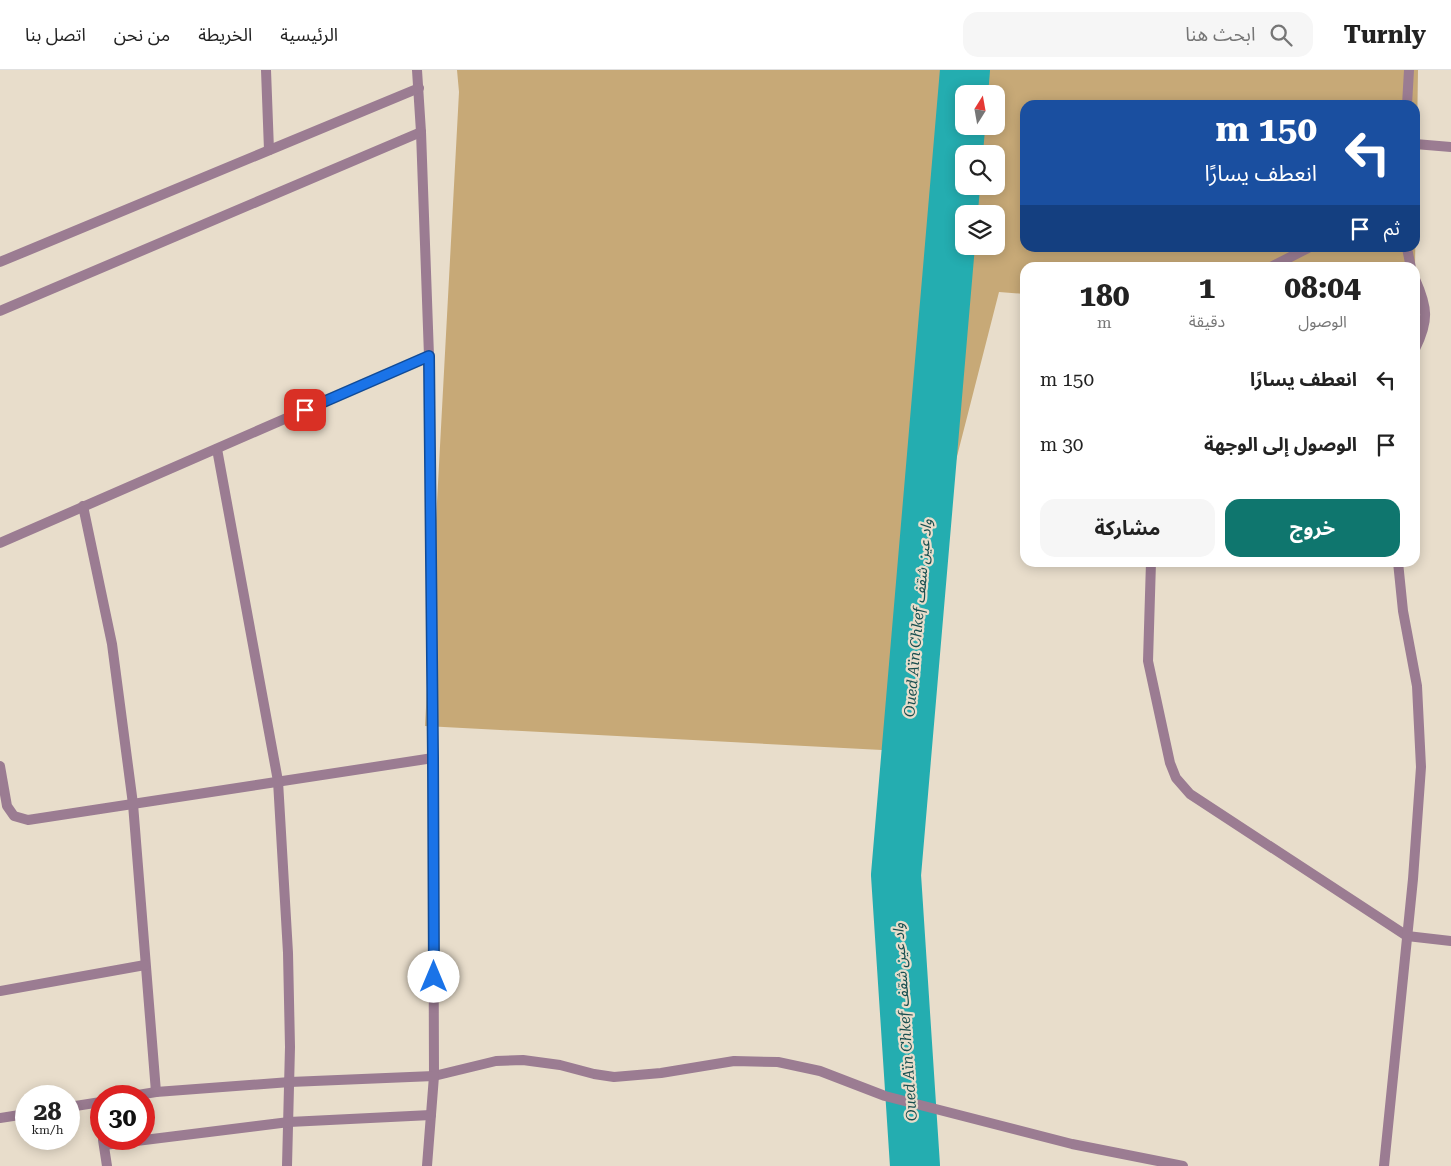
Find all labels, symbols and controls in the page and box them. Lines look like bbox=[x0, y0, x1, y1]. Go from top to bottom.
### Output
search box bbox=[963, 12, 1313, 57]
icon: search bbox=[1267, 21, 1295, 49]
text: Turnly bbox=[1343, 21, 1426, 49]
text: ابحث هنا bbox=[1185, 23, 1255, 46]
text: اتصل بنا bbox=[25, 24, 86, 45]
text: من نحن bbox=[114, 24, 170, 45]
text: الخريطة bbox=[198, 24, 252, 45]
text: الرئيسية bbox=[280, 24, 338, 45]
north arrow bbox=[955, 85, 1005, 135]
map controls bbox=[955, 85, 1005, 255]
text: 150 m bbox=[1216, 109, 1317, 150]
icon: left bbox=[1335, 120, 1400, 185]
button: search bbox=[955, 145, 1005, 195]
text: انعطف يسارًا bbox=[1205, 161, 1317, 186]
button: layers bbox=[955, 205, 1005, 255]
icon: arrive bbox=[1346, 215, 1374, 243]
text: ثم bbox=[1384, 217, 1400, 240]
text: 1 bbox=[1199, 270, 1215, 305]
text: 08:04 bbox=[1284, 270, 1361, 305]
text: 180 bbox=[1079, 278, 1130, 313]
text: دقيقة bbox=[1189, 312, 1225, 331]
text: الوصول bbox=[1298, 312, 1347, 331]
text: m bbox=[1097, 313, 1112, 332]
icon: left bbox=[1372, 366, 1400, 394]
text: 150 m bbox=[1040, 368, 1094, 391]
text: انعطف يسارًا bbox=[1250, 368, 1357, 391]
pin bbox=[284, 389, 326, 431]
icon: arrive bbox=[291, 396, 319, 424]
icon: arrive bbox=[1372, 431, 1400, 459]
text: 30 m bbox=[1040, 433, 1083, 456]
text: الوصول إلى الوجهة bbox=[1204, 433, 1357, 456]
button: مشاركة bbox=[1040, 499, 1215, 557]
button: خروج bbox=[1225, 499, 1400, 557]
water label: Oued Aïn Chkef واد عين شقف bbox=[900, 518, 936, 718]
water label: Oued Aïn Chkef واد عين شقف bbox=[889, 922, 921, 1122]
position arrow bbox=[407, 950, 459, 1002]
speed limit sign: 30 bbox=[90, 1085, 155, 1150]
text: 28 bbox=[33, 1097, 62, 1126]
text: km/h bbox=[31, 1123, 64, 1137]

